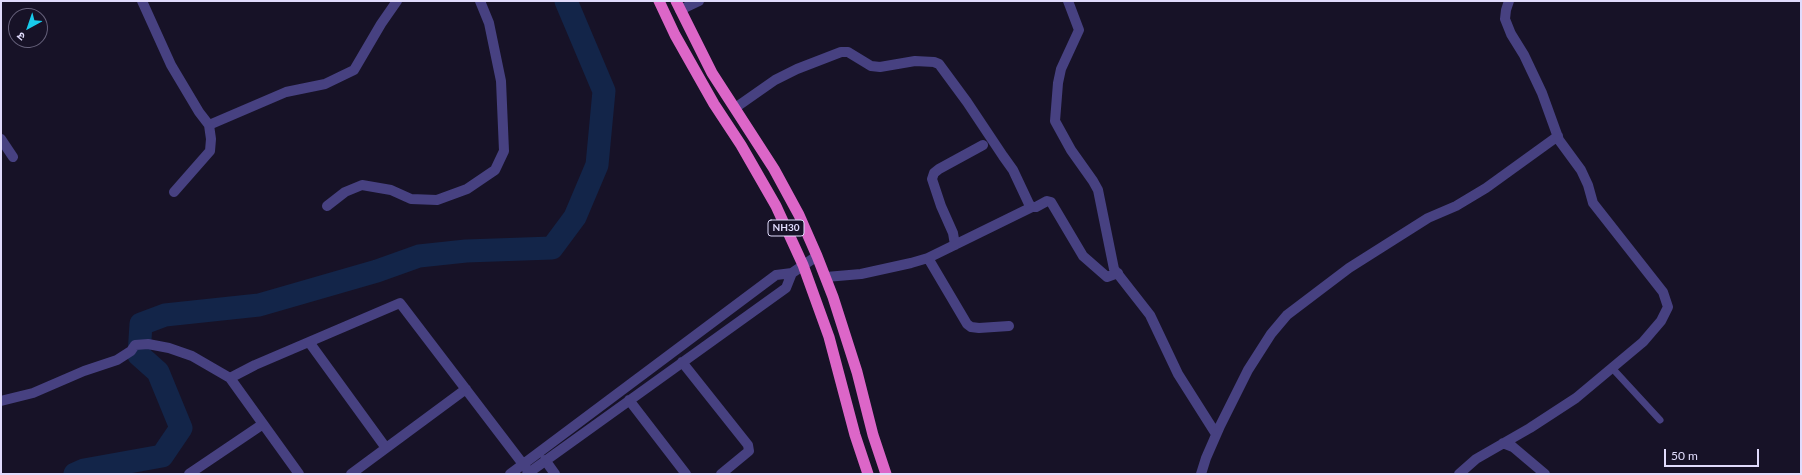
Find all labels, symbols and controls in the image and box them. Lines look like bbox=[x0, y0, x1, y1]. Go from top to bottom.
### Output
north arrow bbox=[8, 8, 48, 48]
text: उ bbox=[14, 30, 27, 44]
road number: NH30 bbox=[768, 220, 804, 236]
scale bar bbox=[1666, 441, 1761, 467]
text: 50 m bbox=[1671, 448, 1698, 463]

